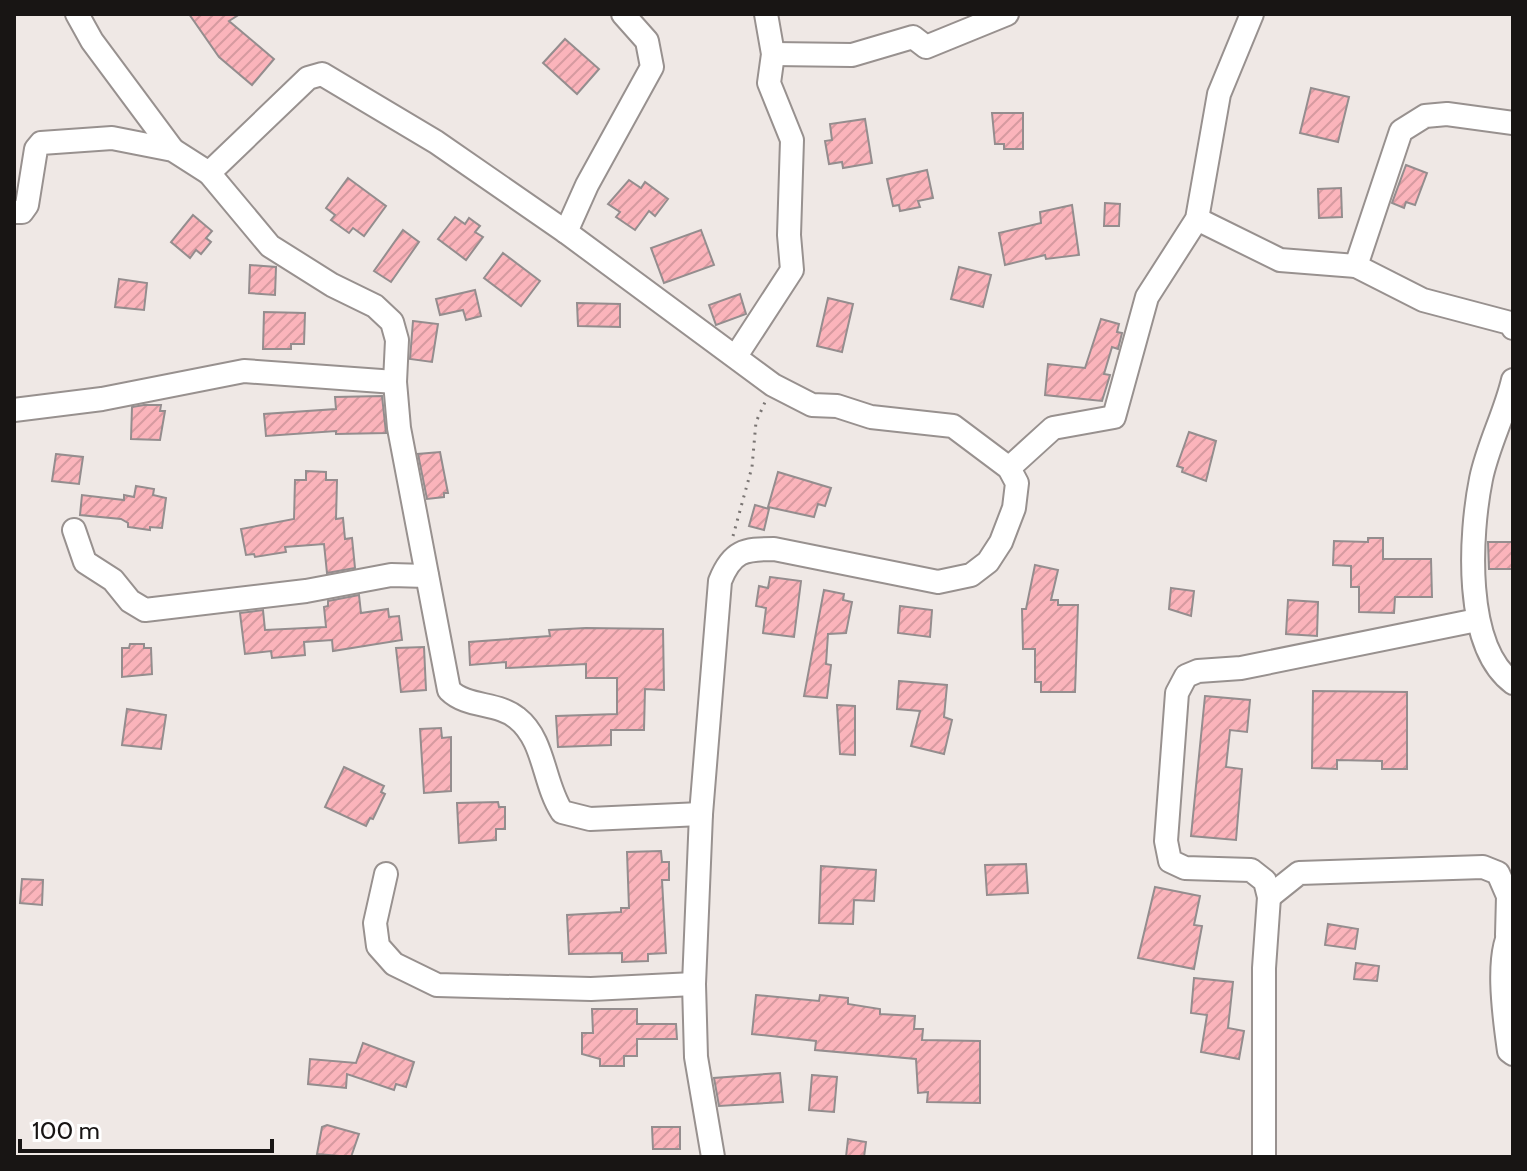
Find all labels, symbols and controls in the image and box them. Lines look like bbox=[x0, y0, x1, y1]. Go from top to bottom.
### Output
scale bar bbox=[20, 1103, 272, 1153]
text: 100 m bbox=[32, 1116, 100, 1145]

